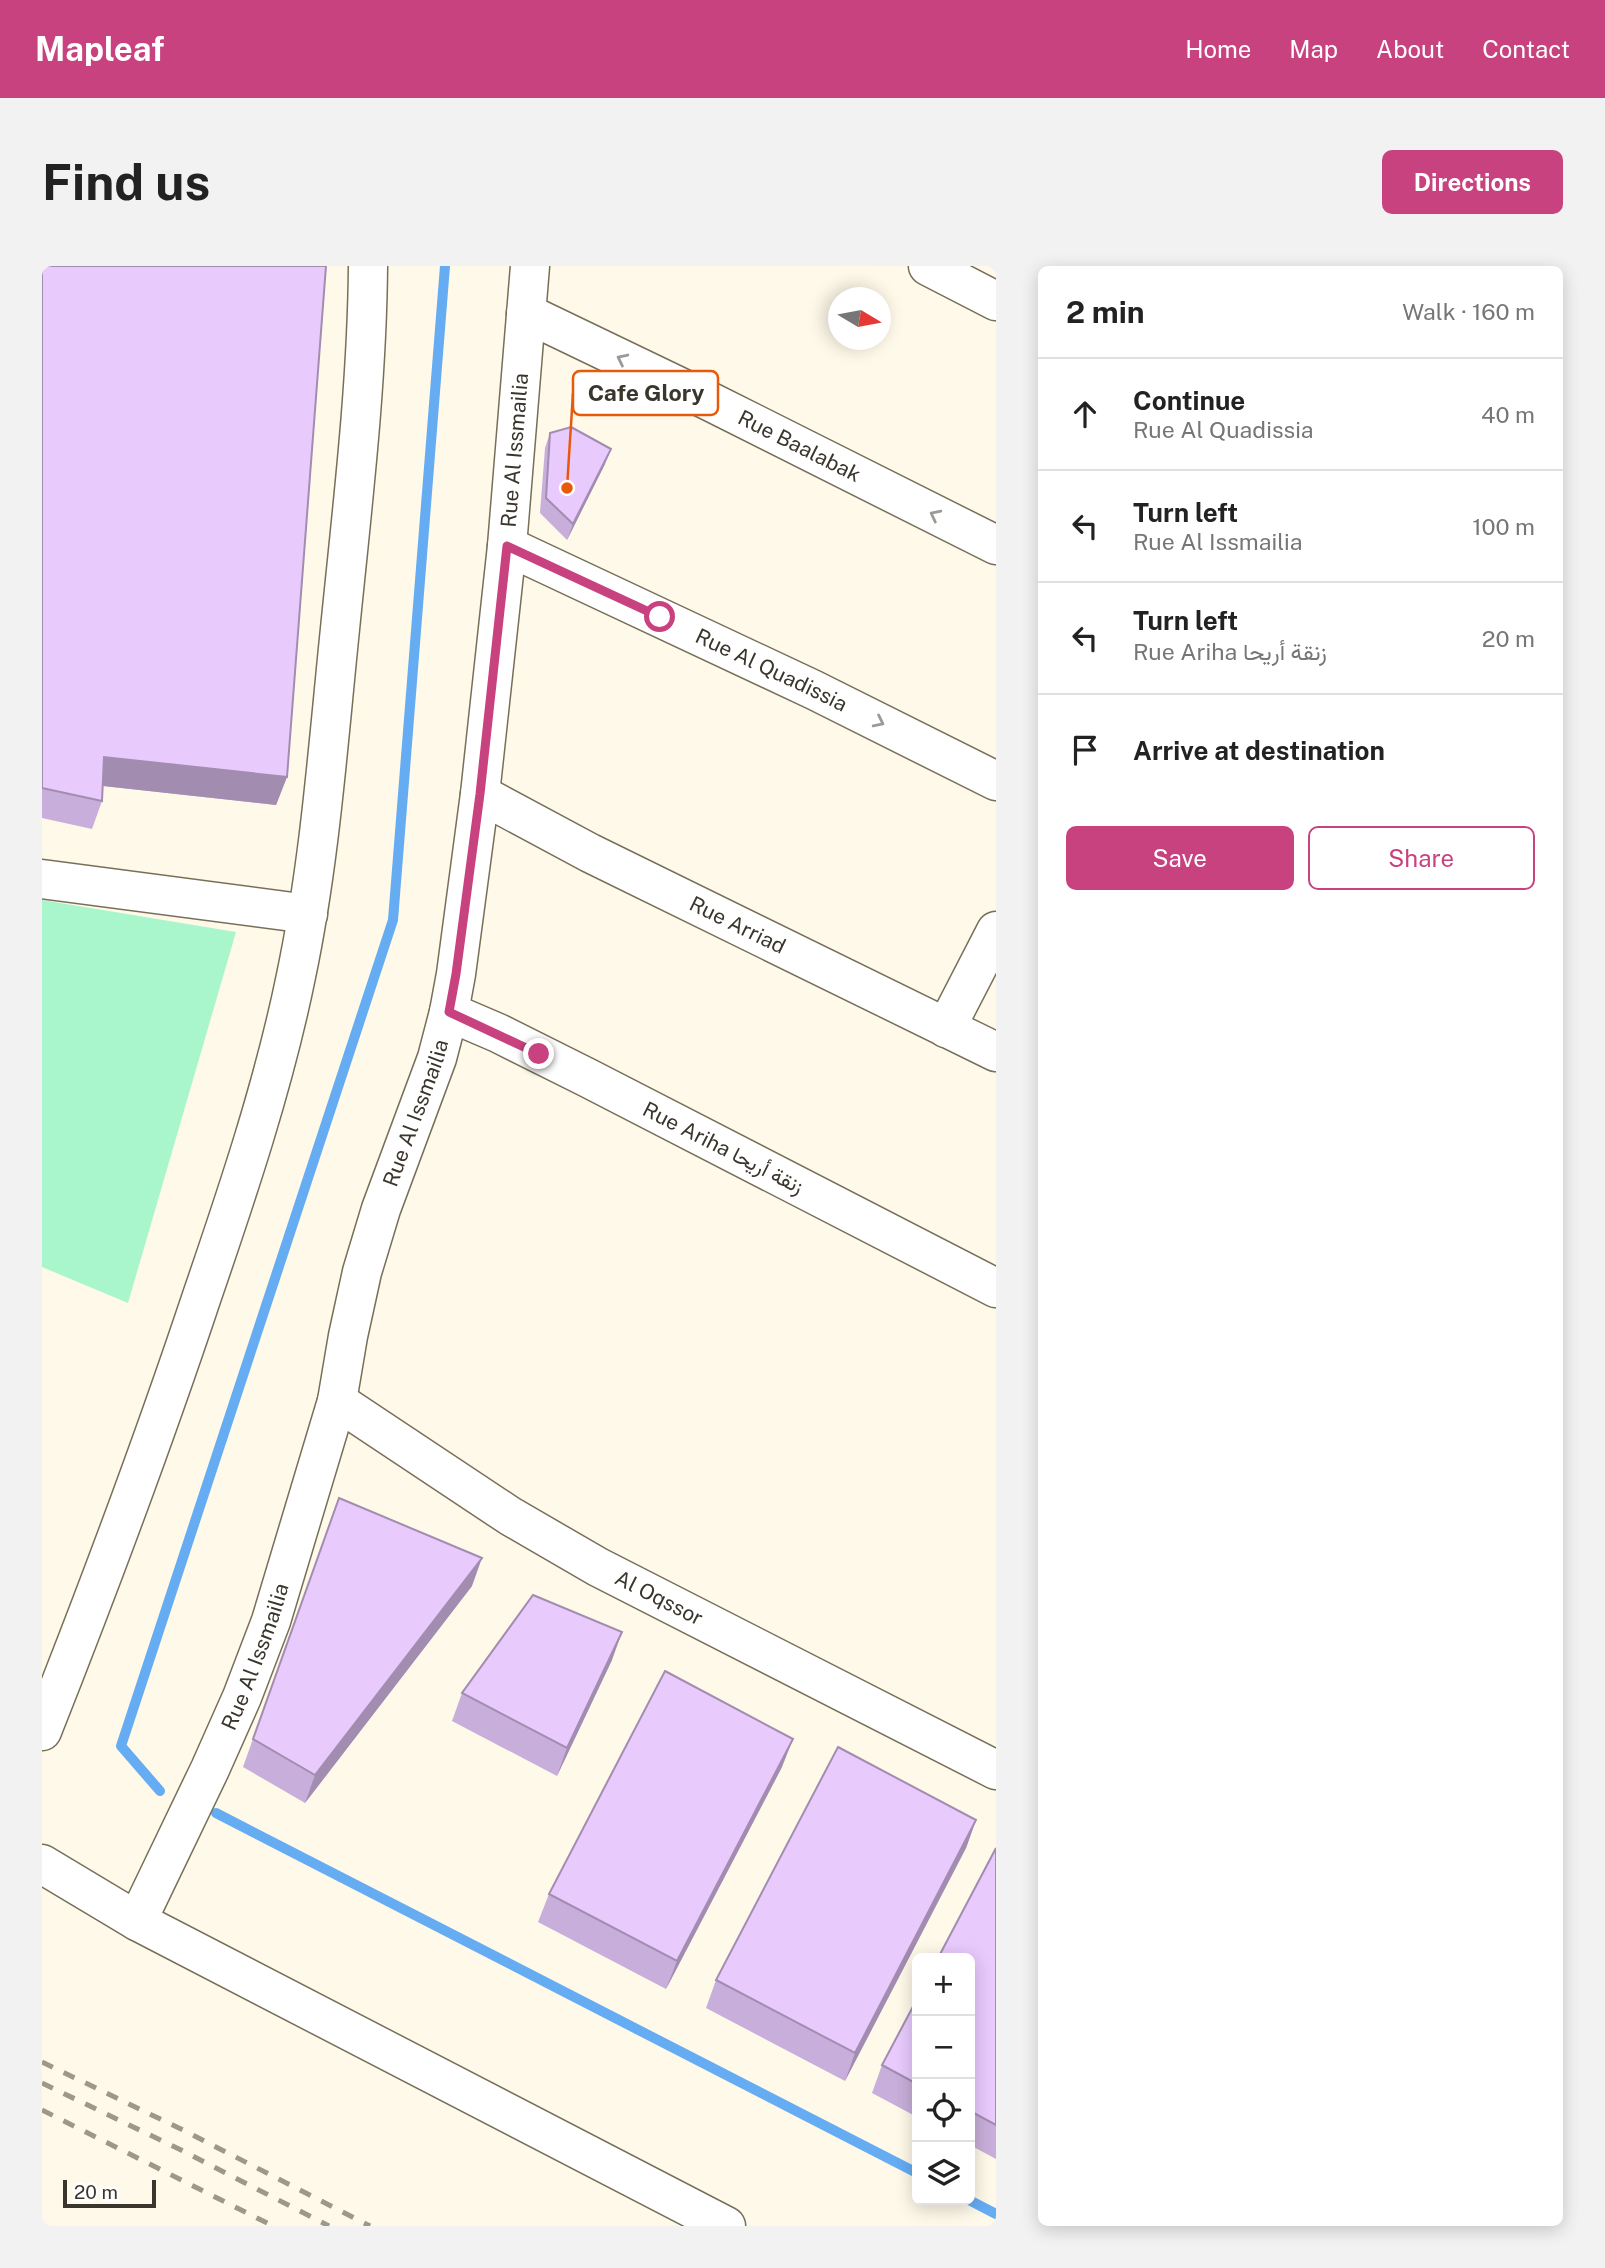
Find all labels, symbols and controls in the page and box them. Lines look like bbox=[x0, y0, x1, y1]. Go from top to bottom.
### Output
text: Mapleaf bbox=[35, 30, 164, 68]
text: Home bbox=[1185, 35, 1251, 63]
text: Map bbox=[1289, 35, 1338, 63]
text: About bbox=[1376, 35, 1444, 63]
text: Contact bbox=[1482, 35, 1570, 63]
button: Directions bbox=[1382, 150, 1563, 214]
text: Find us bbox=[42, 153, 210, 211]
north arrow bbox=[828, 287, 891, 350]
text: 2 min bbox=[1066, 294, 1145, 330]
text: Walk · 160 m bbox=[1402, 298, 1535, 325]
one-way arrow bbox=[617, 353, 629, 367]
callout: Cafe Glory bbox=[573, 371, 718, 415]
street label: Rue Al Issmailia bbox=[496, 372, 533, 528]
text: Cafe Glory bbox=[588, 379, 704, 406]
text: Continue bbox=[1133, 385, 1245, 416]
icon: ahead bbox=[1066, 395, 1104, 433]
text: 40 m bbox=[1481, 401, 1535, 428]
street label: Rue Baalabak bbox=[734, 405, 865, 487]
text: Rue Al Quadissia bbox=[1133, 416, 1314, 443]
text: Turn left bbox=[1133, 497, 1238, 528]
icon: left bbox=[1066, 507, 1104, 545]
one-way arrow bbox=[930, 509, 942, 523]
text: 100 m bbox=[1472, 513, 1535, 540]
text: Rue Al Issmailia bbox=[1133, 528, 1303, 555]
route start bbox=[644, 601, 675, 632]
text: Turn left bbox=[1133, 605, 1238, 636]
icon: left bbox=[1066, 619, 1104, 657]
street label: Rue Al Quadissia bbox=[692, 623, 851, 717]
text: 20 m bbox=[1482, 625, 1535, 652]
text: Rue Ariha زنقة أريحا bbox=[1133, 638, 1327, 665]
one-way arrow bbox=[872, 713, 884, 727]
icon: arrive bbox=[1066, 731, 1104, 769]
text: Arrive at destination bbox=[1133, 735, 1385, 766]
button: Save bbox=[1066, 826, 1294, 890]
button: Share bbox=[1308, 826, 1535, 890]
street label: Rue Arriad bbox=[686, 891, 790, 959]
street label: Rue Al Issmailia bbox=[377, 1037, 453, 1190]
route end bbox=[523, 1038, 554, 1069]
street label: Rue Ariha زنقة أريحا bbox=[638, 1096, 808, 1200]
street label: Al Oqssor bbox=[611, 1565, 708, 1631]
street label: Rue Al Issmailia bbox=[216, 1580, 294, 1734]
map controls bbox=[912, 1953, 975, 2205]
button: + bbox=[912, 1953, 975, 2016]
button: − bbox=[912, 2016, 975, 2079]
button: locate bbox=[912, 2079, 975, 2142]
button: layers bbox=[912, 2142, 975, 2205]
scale bar bbox=[63, 2177, 156, 2209]
text: 20 m bbox=[74, 2181, 118, 2203]

